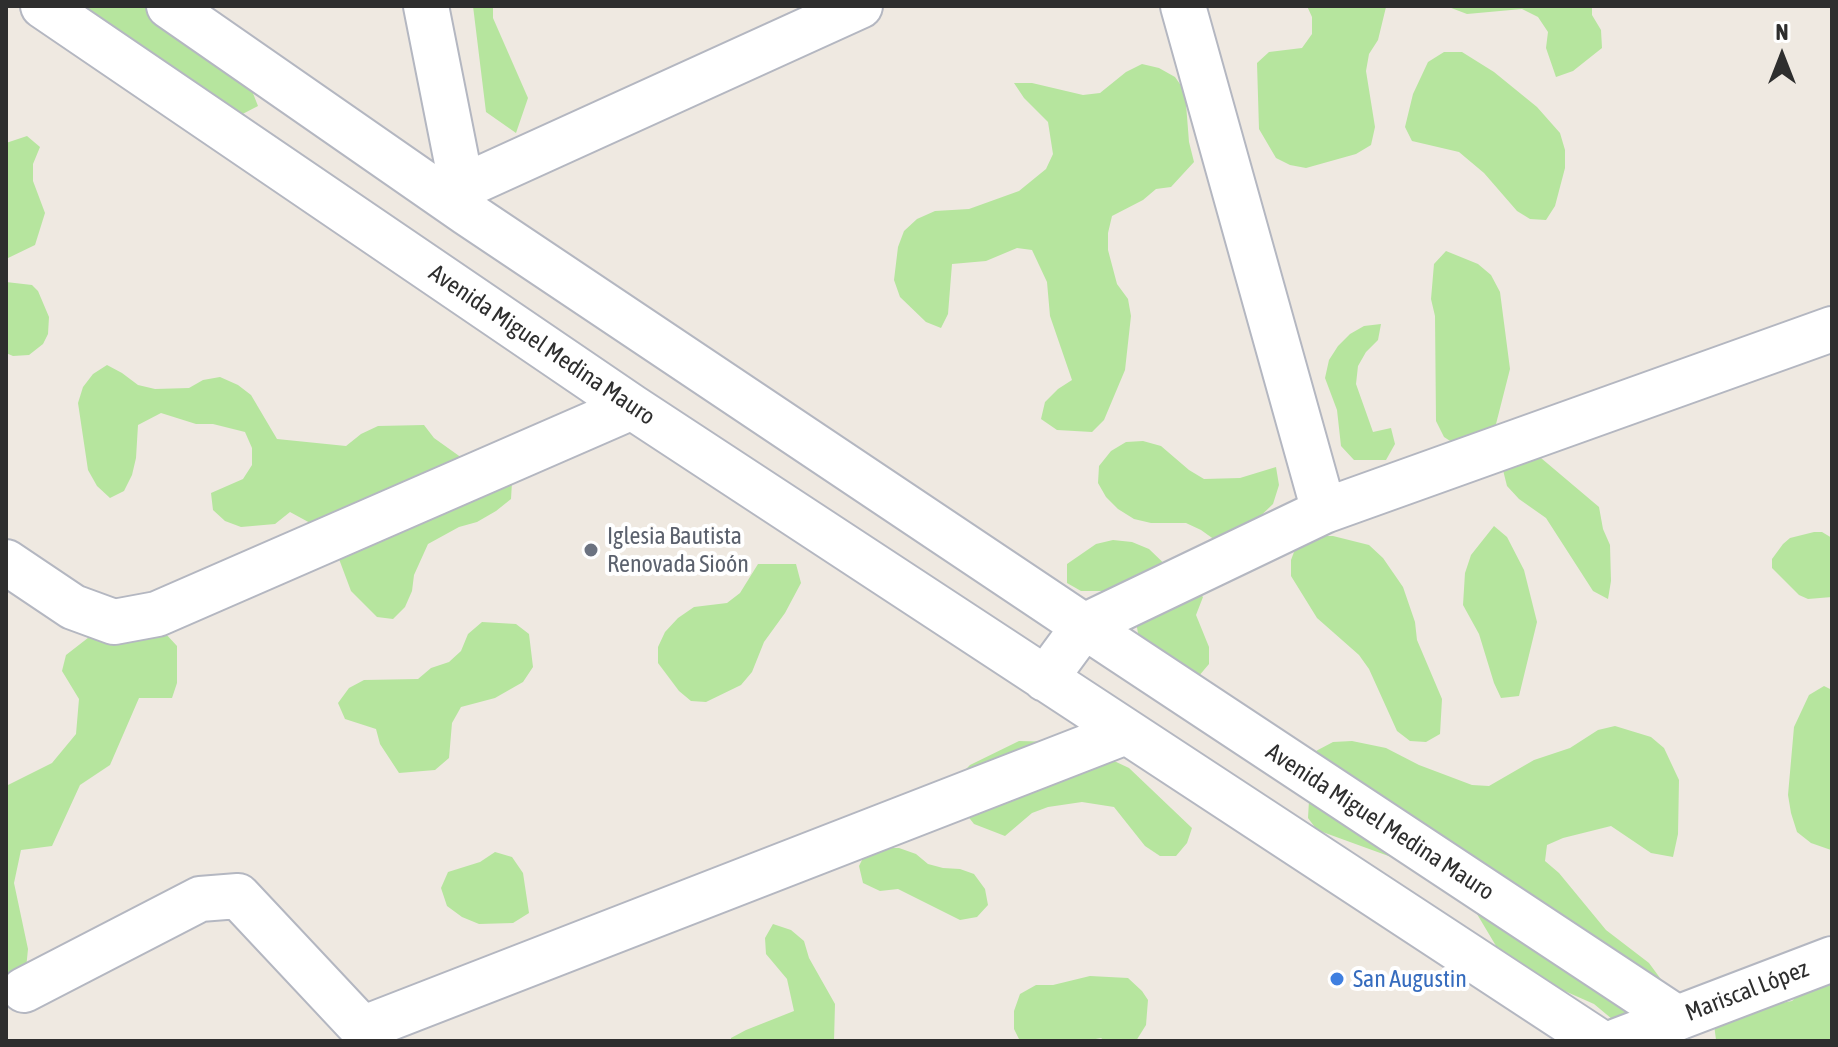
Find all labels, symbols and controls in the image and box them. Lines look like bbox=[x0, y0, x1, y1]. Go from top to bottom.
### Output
north arrow bbox=[1742, 16, 1822, 96]
text: N bbox=[1776, 19, 1788, 45]
street label: Avenida Miguel Medina Mauro bbox=[424, 259, 660, 431]
place label: Iglesia Bautista Renovada Sioón bbox=[607, 522, 749, 578]
marker: Iglesia Bautista Renovada Sioón bbox=[582, 541, 600, 559]
street label: Avenida Miguel Medina Mauro bbox=[1260, 737, 1500, 907]
street label: Mariscal López bbox=[1681, 954, 1813, 1028]
place label: San Augustin bbox=[1353, 965, 1467, 993]
marker: San Augustin bbox=[1328, 970, 1346, 988]

